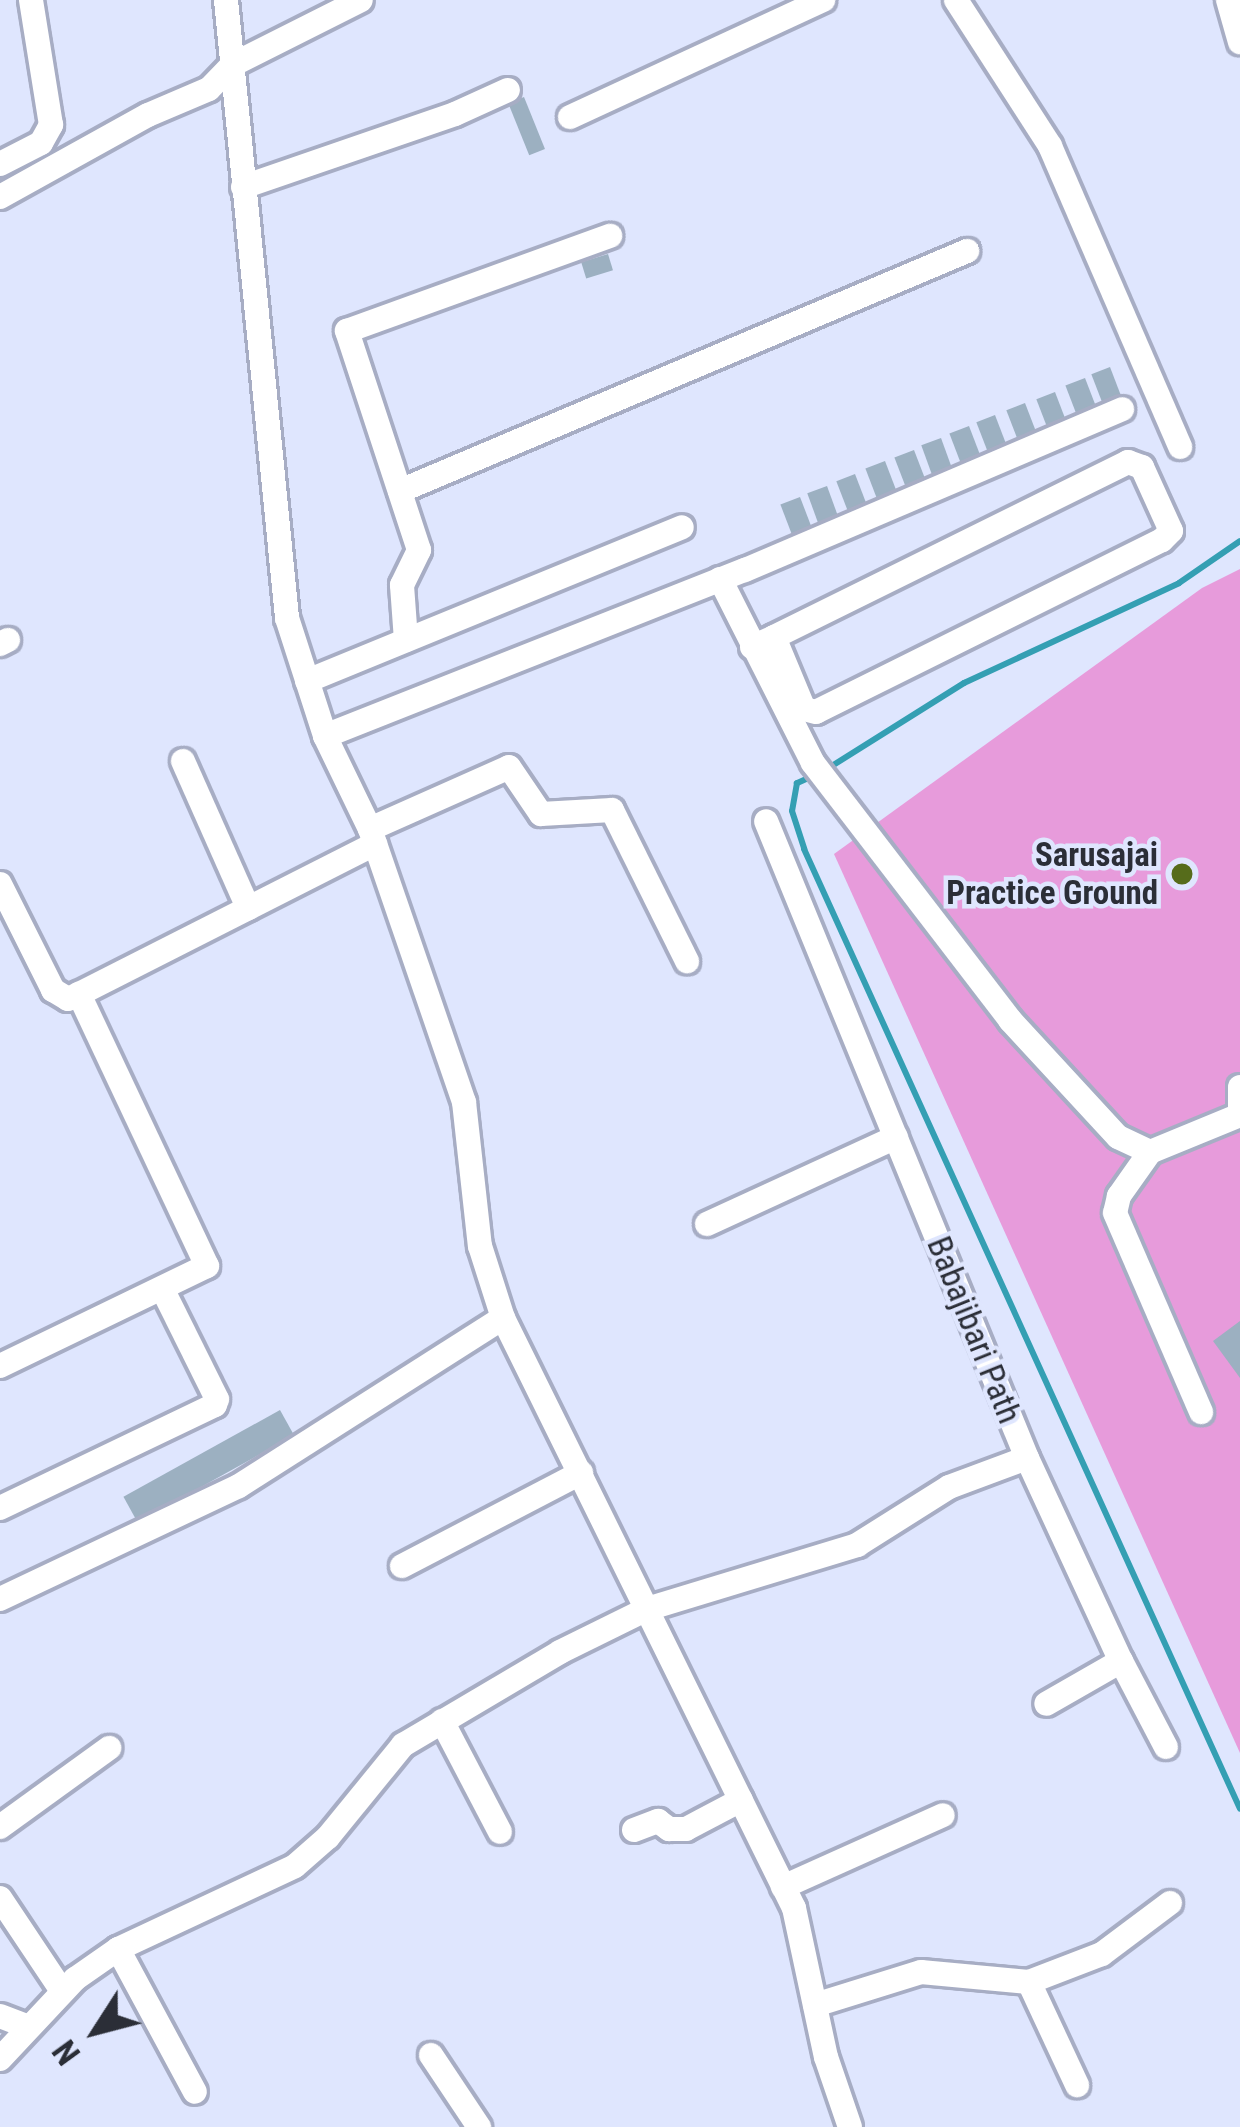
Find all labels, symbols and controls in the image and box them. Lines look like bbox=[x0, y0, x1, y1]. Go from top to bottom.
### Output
place label: Sarusajai Practice Ground bbox=[946, 835, 1158, 913]
marker: Sarusajai Practice Ground bbox=[1169, 861, 1195, 887]
street label: Babajibari Path bbox=[919, 1231, 1029, 1429]
north arrow bbox=[36, 1971, 156, 2091]
text: N bbox=[45, 2033, 88, 2072]

